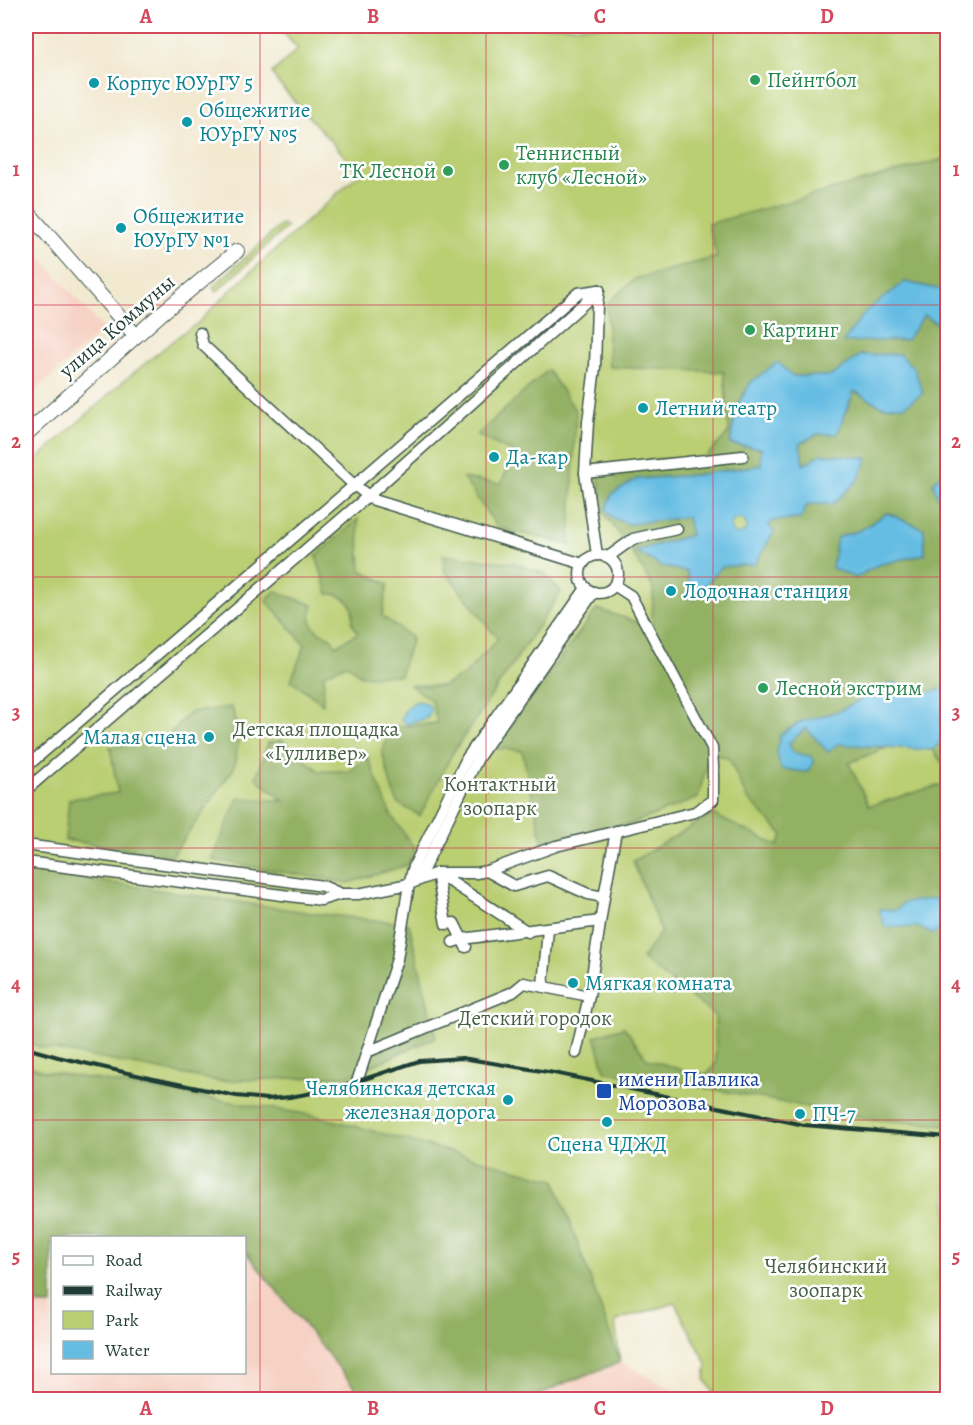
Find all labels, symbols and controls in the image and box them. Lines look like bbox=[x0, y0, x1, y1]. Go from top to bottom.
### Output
text: A bbox=[139, 3, 153, 30]
text: B bbox=[367, 3, 379, 30]
text: C bbox=[594, 3, 606, 30]
text: D bbox=[820, 3, 834, 30]
place label: Пейнтбол bbox=[767, 66, 857, 94]
place label: Корпус ЮУрГУ 5 bbox=[106, 69, 253, 97]
marker: Пейнтбол bbox=[748, 73, 762, 87]
marker: Корпус ЮУрГУ 5 bbox=[87, 76, 101, 90]
place label: Общежитие ЮУрГУ №5 bbox=[199, 96, 310, 148]
marker: Общежитие ЮУрГУ №5 bbox=[180, 115, 194, 129]
place label: Теннисный клуб «Лесной» bbox=[516, 139, 647, 191]
text: 1 bbox=[12, 156, 20, 183]
text: 1 bbox=[952, 156, 960, 183]
place label: ТК Лесной bbox=[340, 157, 436, 185]
marker: Теннисный клуб «Лесной» bbox=[497, 158, 511, 172]
marker: ТК Лесной bbox=[441, 164, 455, 178]
place label: Общежитие ЮУрГУ №1 bbox=[133, 202, 244, 254]
marker: Общежитие ЮУрГУ №1 bbox=[114, 221, 128, 235]
street label: улица Коммуны bbox=[52, 268, 181, 385]
place label: Картинг bbox=[762, 316, 839, 344]
marker: Картинг bbox=[743, 323, 757, 337]
place label: Летний театр bbox=[655, 394, 777, 422]
marker: Летний театр bbox=[636, 401, 650, 415]
text: 2 bbox=[11, 428, 21, 455]
text: 2 bbox=[951, 428, 961, 455]
place label: Да-кар bbox=[506, 443, 568, 471]
marker: Да-кар bbox=[487, 450, 501, 464]
place label: Лодочная станция bbox=[683, 577, 849, 605]
marker: Лодочная станция bbox=[664, 584, 678, 598]
place label: Лесной экстрим bbox=[775, 674, 922, 702]
marker: Лесной экстрим bbox=[756, 681, 770, 695]
text: 3 bbox=[12, 699, 20, 726]
text: 3 bbox=[952, 699, 960, 726]
park label: Детская площадка «Гулливер» bbox=[233, 715, 399, 767]
place label: Малая сцена bbox=[83, 723, 197, 751]
marker: Малая сцена bbox=[202, 730, 216, 744]
park label: Контактный зоопарк bbox=[443, 770, 557, 822]
place label: Мягкая комната bbox=[585, 969, 733, 997]
text: 4 bbox=[11, 971, 21, 998]
text: 4 bbox=[951, 971, 961, 998]
marker: Мягкая комната bbox=[566, 976, 580, 990]
park label: Детский городок bbox=[458, 1004, 612, 1032]
place label: имени Павлика Морозова bbox=[618, 1065, 760, 1117]
place label: Челябинская детская железная дорога bbox=[306, 1074, 496, 1126]
marker: имени Павлика Морозова bbox=[595, 1082, 613, 1100]
marker: Челябинская детская железная дорога bbox=[501, 1093, 515, 1107]
place label: ПЧ-7 bbox=[812, 1100, 856, 1128]
marker: ПЧ-7 bbox=[793, 1107, 807, 1121]
marker: Сцена ЧДЖД bbox=[600, 1115, 614, 1129]
place label: Сцена ЧДЖД bbox=[547, 1130, 667, 1158]
legend bbox=[51, 1236, 246, 1374]
text: 5 bbox=[12, 1243, 20, 1270]
text: 5 bbox=[952, 1243, 960, 1270]
text: Road bbox=[105, 1248, 143, 1272]
park label: Челябинский зоопарк bbox=[765, 1252, 887, 1304]
text: Railway bbox=[105, 1278, 163, 1302]
text: Park bbox=[105, 1308, 139, 1332]
text: Water bbox=[104, 1338, 150, 1362]
text: A bbox=[139, 1395, 153, 1422]
text: B bbox=[367, 1395, 379, 1422]
text: C bbox=[594, 1395, 606, 1422]
text: D bbox=[820, 1395, 834, 1422]

